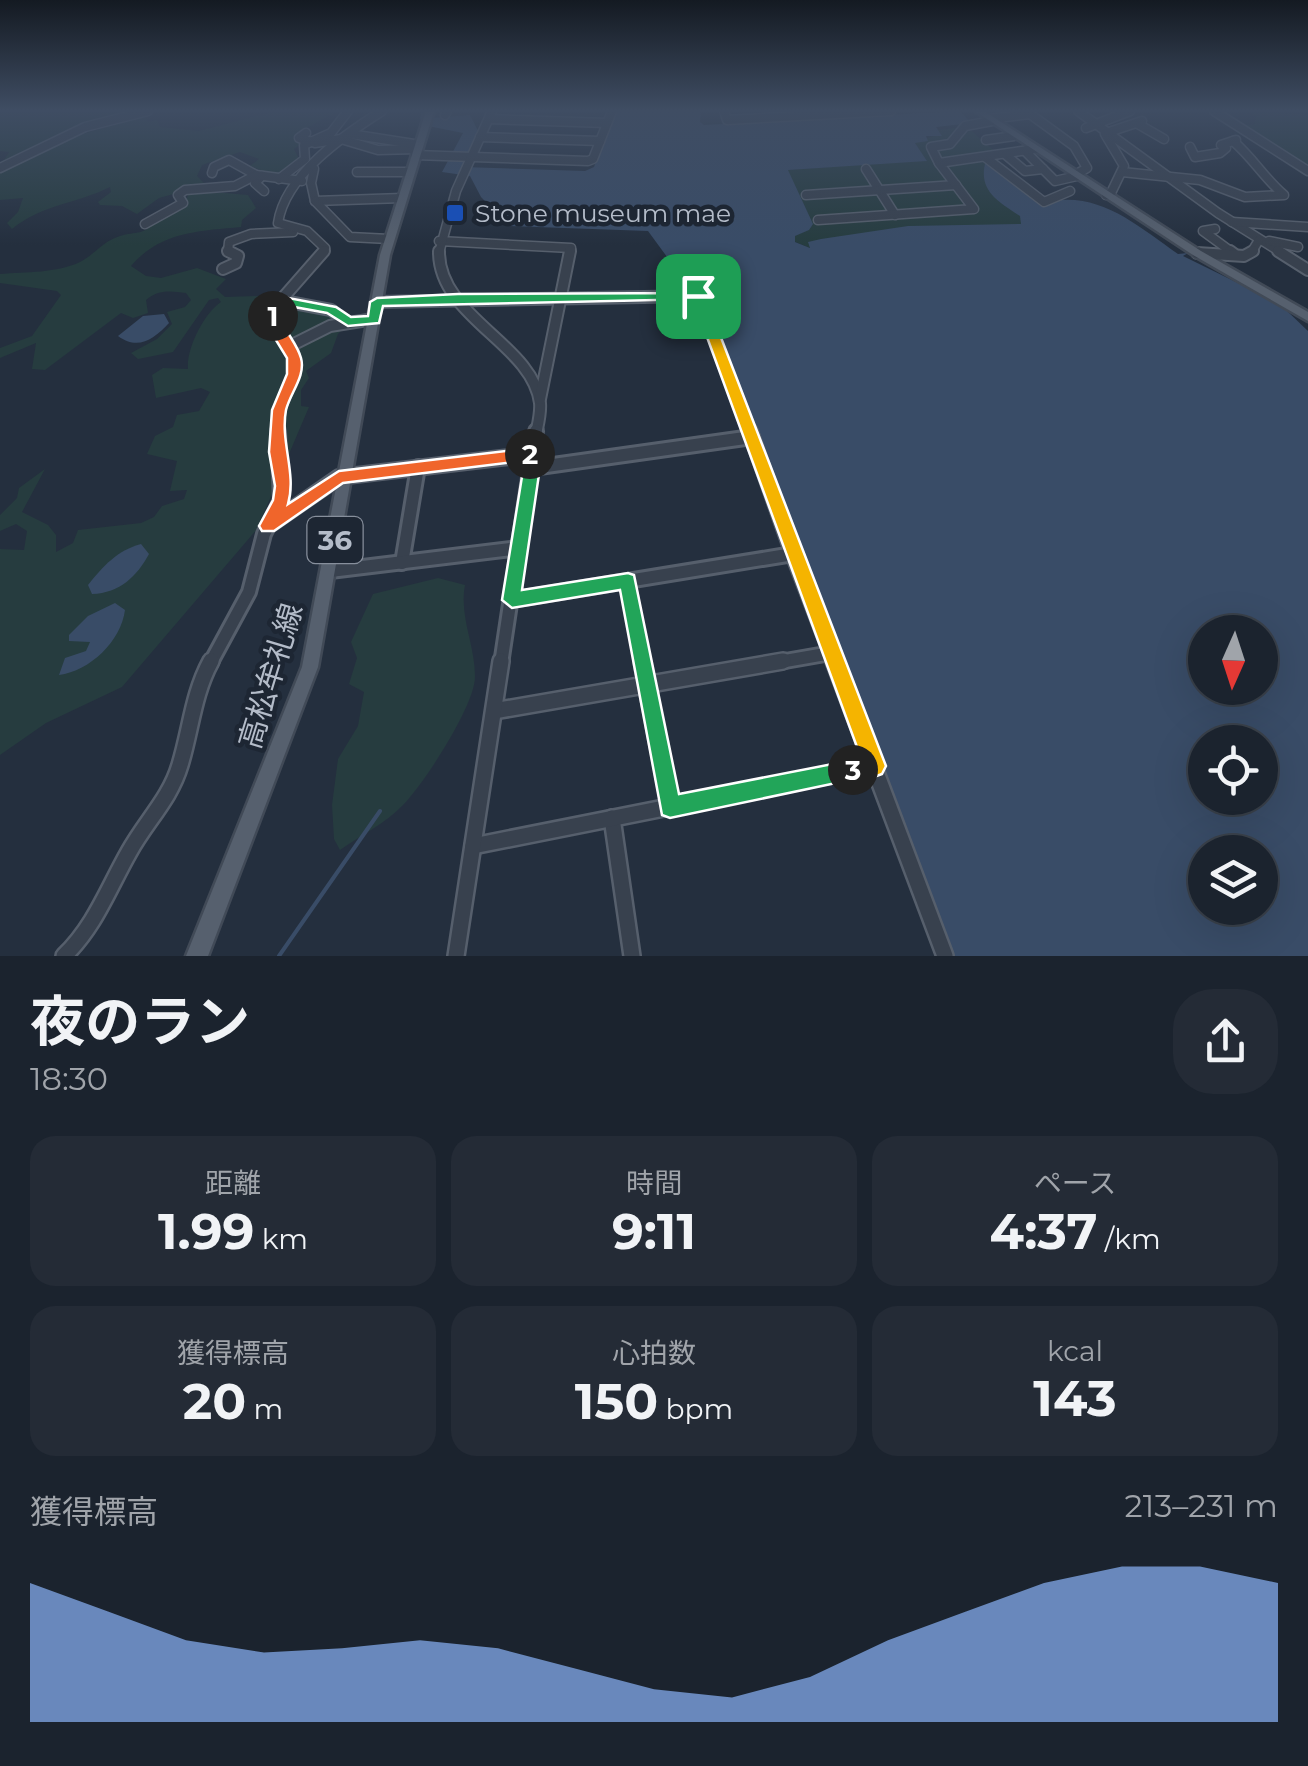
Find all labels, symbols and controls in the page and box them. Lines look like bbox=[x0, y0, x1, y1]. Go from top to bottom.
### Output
place label: Stone museum mae bbox=[475, 198, 731, 228]
marker: Stone museum mae bbox=[444, 202, 466, 224]
pin bbox=[656, 254, 741, 339]
icon: arrive bbox=[671, 269, 726, 324]
pin: 1 bbox=[248, 291, 298, 341]
text: 1 bbox=[268, 299, 278, 333]
pin: 2 bbox=[505, 429, 555, 479]
text: 2 bbox=[522, 437, 538, 471]
road number: 36 bbox=[308, 517, 362, 563]
street label: 高松牟礼線 bbox=[231, 599, 310, 753]
north arrow bbox=[1188, 615, 1278, 705]
map controls bbox=[1188, 615, 1278, 925]
button: locate bbox=[1188, 725, 1278, 815]
pin: 3 bbox=[828, 745, 878, 795]
text: 3 bbox=[845, 753, 861, 787]
button: layers bbox=[1188, 835, 1278, 925]
text: 夜のラン bbox=[30, 988, 250, 1055]
button: share bbox=[1173, 989, 1278, 1094]
text: 18:30 bbox=[30, 1059, 108, 1098]
text: 距離 bbox=[205, 1166, 261, 1200]
text: 時間 bbox=[626, 1166, 682, 1200]
text: ペース bbox=[1034, 1166, 1116, 1200]
text: 1.99 bbox=[158, 1201, 254, 1262]
text: 9:11 bbox=[612, 1201, 696, 1262]
text: 4:37 bbox=[989, 1201, 1098, 1262]
text: km bbox=[254, 1222, 308, 1256]
text: /km bbox=[1098, 1222, 1161, 1256]
text: kcal bbox=[1047, 1334, 1103, 1368]
text: 獲得標高 bbox=[177, 1336, 289, 1370]
text: 心拍数 bbox=[612, 1336, 696, 1370]
text: 143 bbox=[1033, 1368, 1117, 1429]
text: 20 bbox=[183, 1371, 246, 1432]
text: 150 bbox=[575, 1371, 658, 1432]
text: m bbox=[246, 1392, 283, 1426]
text: bpm bbox=[658, 1392, 733, 1426]
text: 213–231 m bbox=[1125, 1486, 1278, 1525]
text: 獲得標高 bbox=[30, 1492, 158, 1531]

